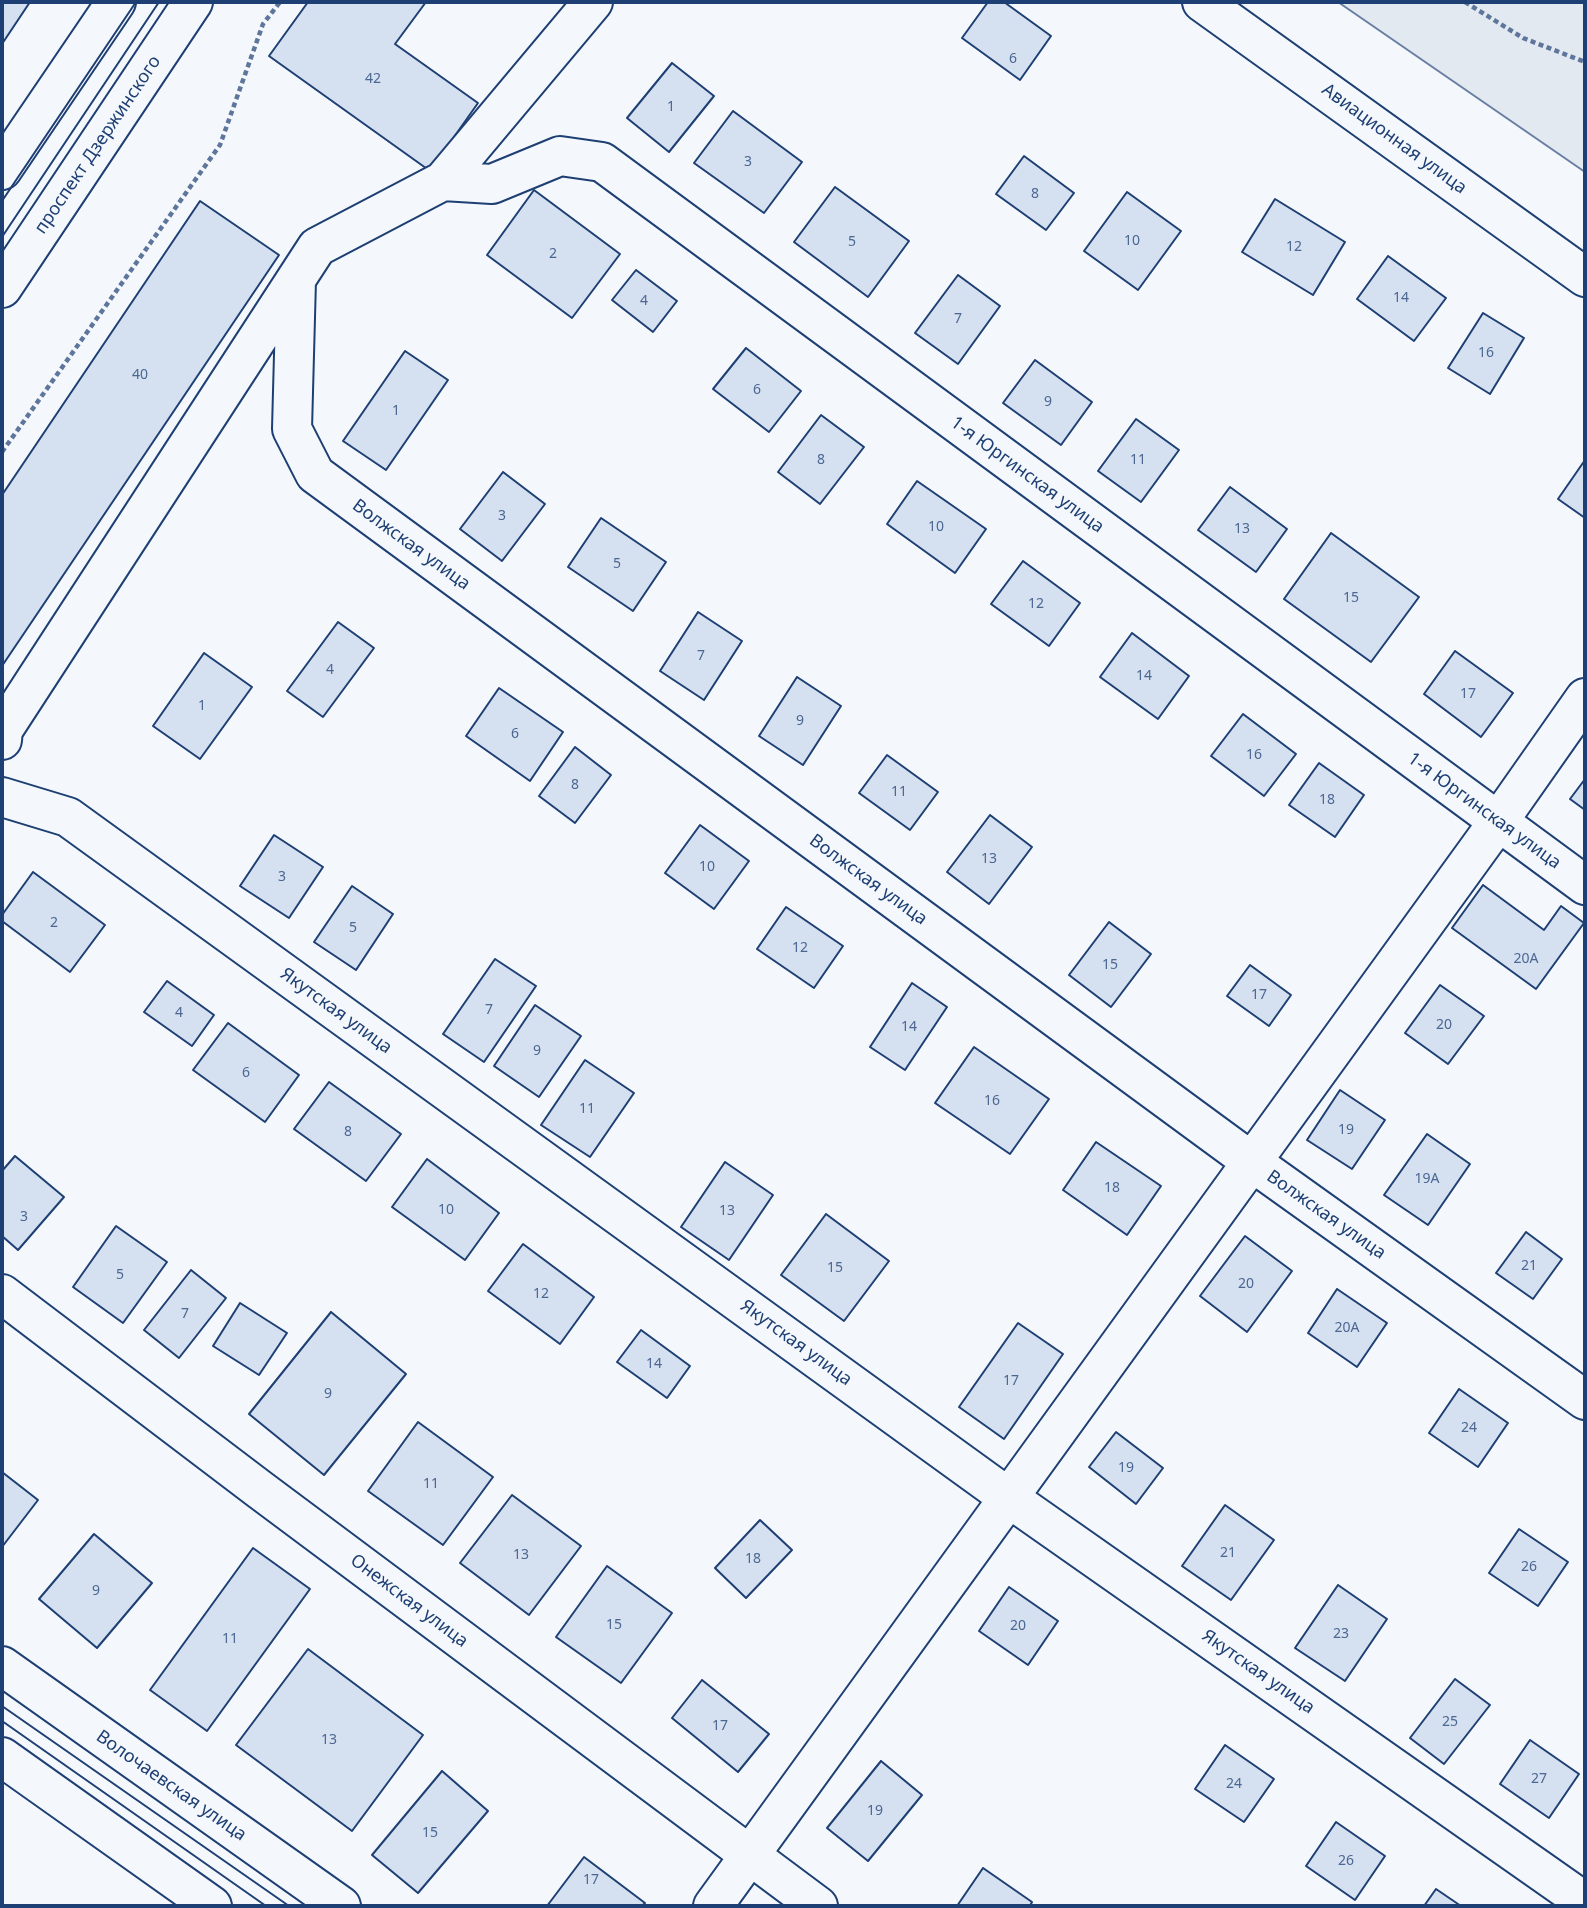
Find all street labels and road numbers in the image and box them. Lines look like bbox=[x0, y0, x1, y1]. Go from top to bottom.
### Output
street label: проспект Дзержинского bbox=[30, 52, 166, 238]
street label: Авиационная улица bbox=[1317, 79, 1471, 199]
street label: 1-я Юргинская улица bbox=[946, 412, 1108, 538]
street label: Волжская улица bbox=[348, 495, 474, 595]
street label: 1-я Юргинская улица bbox=[1403, 748, 1565, 874]
street label: Волжская улица bbox=[805, 830, 931, 930]
street label: Якутская улица bbox=[276, 963, 396, 1059]
street label: Волжская улица bbox=[1262, 1166, 1390, 1264]
street label: Якутская улица bbox=[736, 1295, 856, 1391]
street label: Онежская улица bbox=[346, 1550, 472, 1652]
street label: Якутская улица bbox=[1198, 1625, 1318, 1719]
street label: Волочаевская улица bbox=[92, 1726, 250, 1846]

